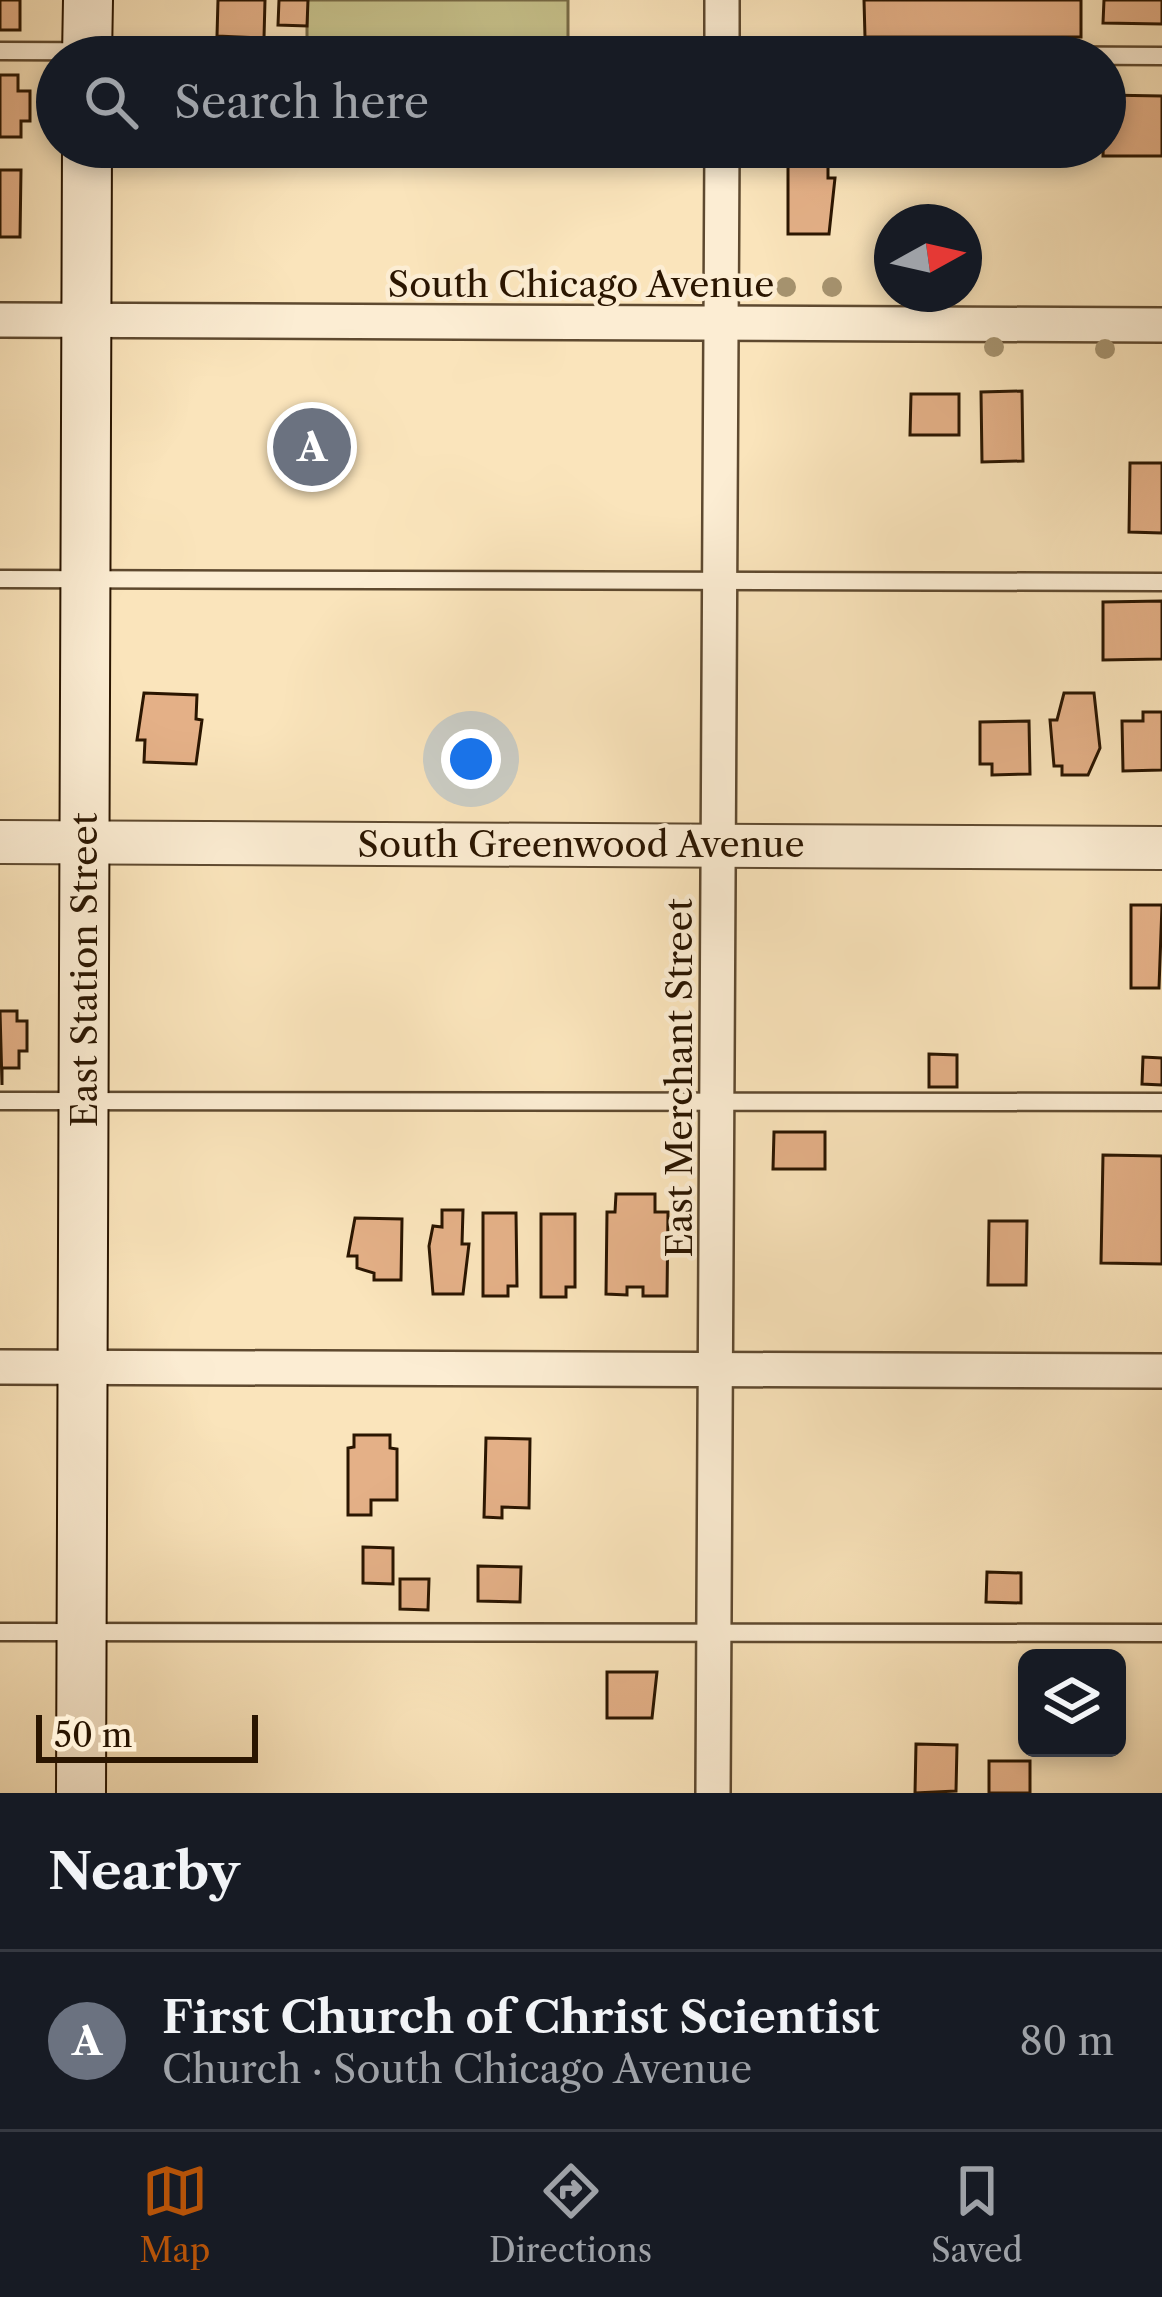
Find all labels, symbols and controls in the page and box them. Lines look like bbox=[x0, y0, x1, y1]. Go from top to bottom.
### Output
search box bbox=[36, 36, 1126, 168]
icon: search bbox=[78, 69, 144, 135]
text: Search here bbox=[174, 74, 429, 130]
north arrow bbox=[874, 204, 982, 312]
street label: South Chicago Avenue bbox=[388, 262, 774, 306]
pin: A bbox=[273, 402, 351, 492]
your location bbox=[441, 729, 501, 789]
street label: East Station Street bbox=[62, 812, 106, 1127]
street label: South Greenwood Avenue bbox=[357, 822, 805, 866]
street label: East Merchant Street bbox=[657, 898, 701, 1258]
map controls bbox=[1018, 1649, 1126, 1757]
button: layers bbox=[1018, 1649, 1126, 1757]
scale bar bbox=[36, 1709, 258, 1762]
text: 50 m bbox=[54, 1715, 132, 1756]
text: Nearby bbox=[48, 1840, 240, 1902]
text: First Church of Christ Scientist bbox=[162, 1989, 879, 2045]
text: A bbox=[72, 2017, 102, 2065]
text: 80 m bbox=[1019, 2017, 1114, 2065]
text: Church · South Chicago Avenue bbox=[162, 2045, 752, 2093]
tab: Map bbox=[139, 2158, 210, 2271]
tab: Directions bbox=[489, 2158, 652, 2271]
tab: Saved bbox=[931, 2158, 1023, 2271]

